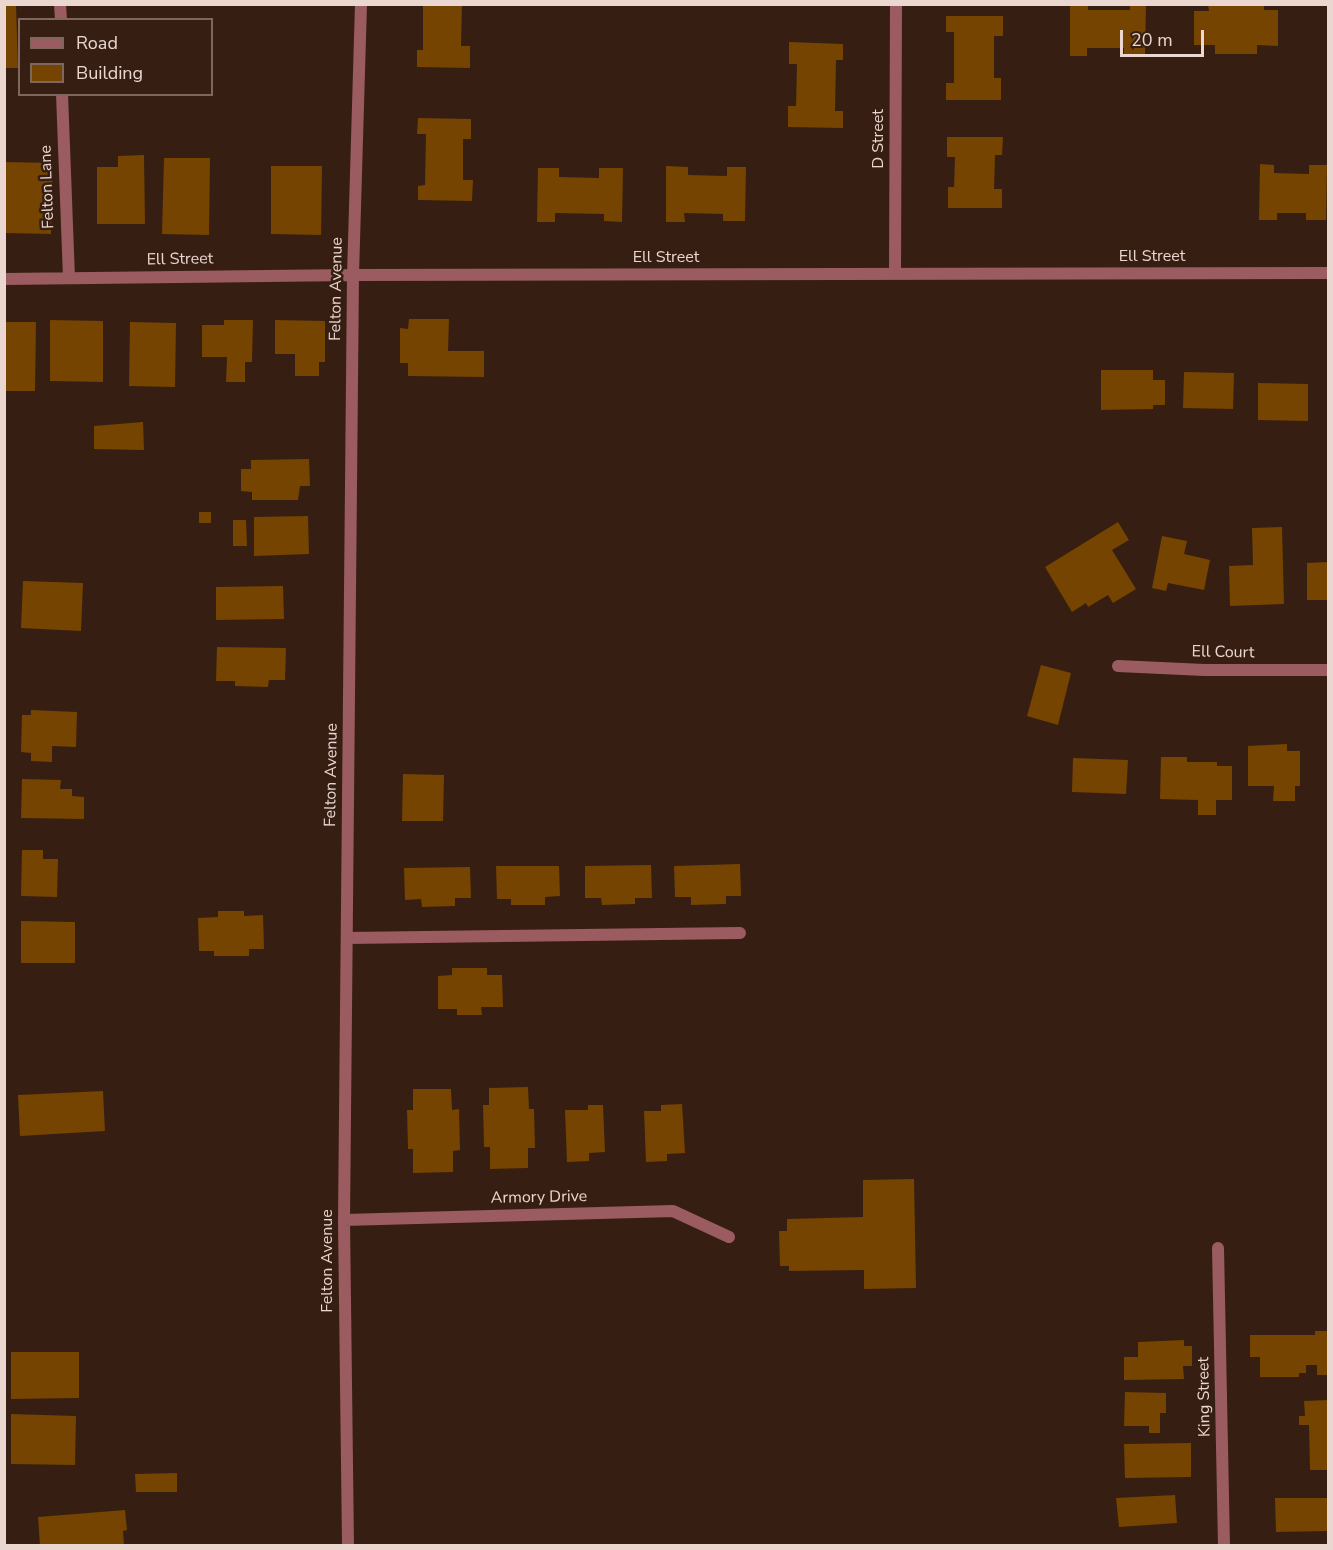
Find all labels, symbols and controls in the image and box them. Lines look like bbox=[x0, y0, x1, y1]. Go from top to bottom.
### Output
legend bbox=[18, 18, 213, 96]
scale bar bbox=[1123, 18, 1207, 56]
text: 20 m bbox=[1131, 28, 1173, 52]
text: Road bbox=[76, 31, 118, 55]
text: Building bbox=[76, 61, 143, 85]
street label: D Street bbox=[869, 109, 889, 169]
street label: Felton Lane bbox=[37, 145, 59, 229]
street label: Felton Avenue bbox=[326, 237, 348, 341]
street label: Ell Street bbox=[1119, 247, 1185, 267]
street label: Ell Street bbox=[633, 248, 699, 268]
street label: Ell Street bbox=[147, 250, 213, 270]
street label: Ell Court bbox=[1191, 643, 1255, 663]
street label: Felton Avenue bbox=[321, 723, 343, 827]
street label: Armory Drive bbox=[491, 1188, 587, 1208]
street label: Felton Avenue bbox=[318, 1209, 338, 1313]
street label: King Street bbox=[1195, 1357, 1215, 1437]

